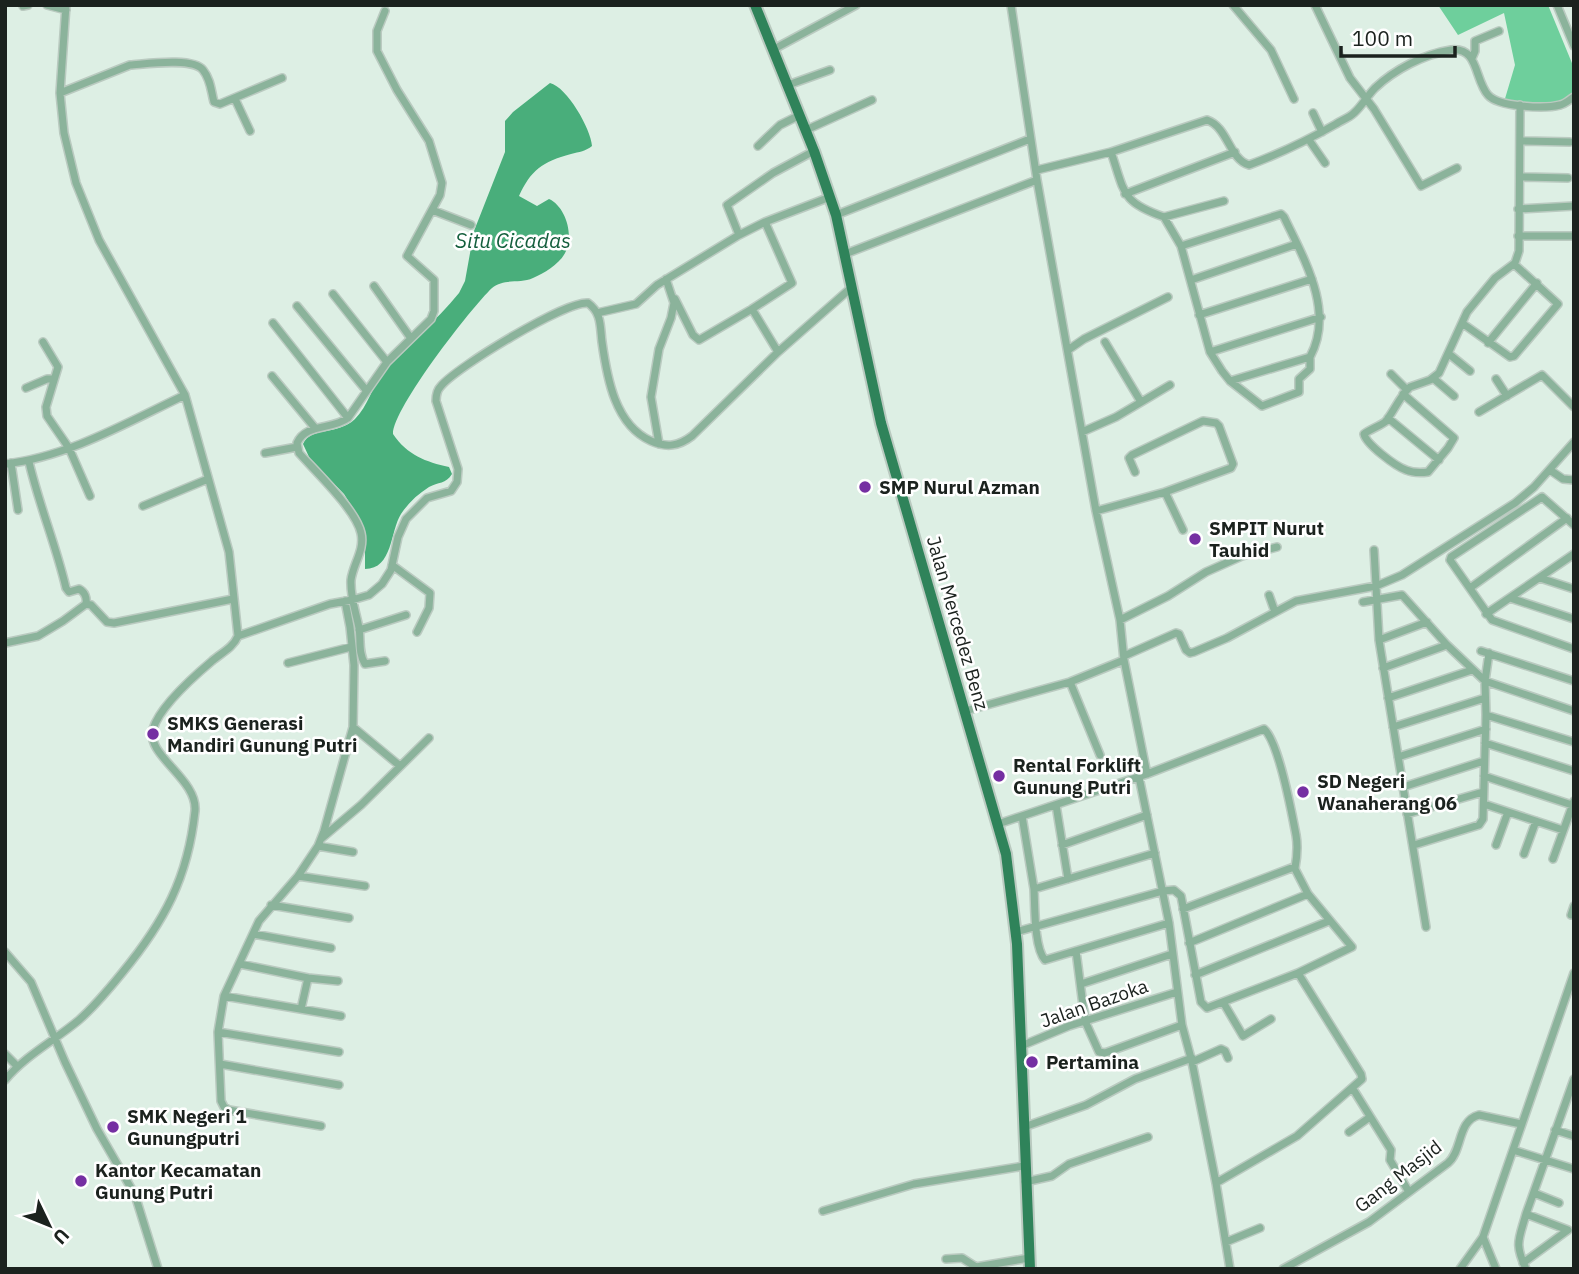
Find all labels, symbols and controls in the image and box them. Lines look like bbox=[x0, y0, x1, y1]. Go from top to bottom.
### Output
scale bar bbox=[1341, 14, 1455, 58]
text: 100 m bbox=[1352, 24, 1413, 52]
water label: Situ Cicadas bbox=[455, 226, 571, 254]
place label: SMP Nurul Azman bbox=[879, 475, 1040, 499]
marker: SMP Nurul Azman bbox=[857, 479, 873, 495]
place label: SMPIT Nurut Tauhid bbox=[1209, 516, 1324, 562]
marker: SMPIT Nurut Tauhid bbox=[1187, 531, 1203, 547]
street label: Jalan Mercedez Benz bbox=[922, 533, 994, 713]
place label: SMKS Generasi Mandiri Gunung Putri bbox=[167, 711, 357, 757]
marker: SMKS Generasi Mandiri Gunung Putri bbox=[145, 726, 161, 742]
place label: Rental Forklift Gunung Putri bbox=[1013, 753, 1141, 799]
marker: Rental Forklift Gunung Putri bbox=[991, 768, 1007, 784]
place label: SD Negeri Wanaherang 06 bbox=[1317, 769, 1457, 815]
marker: SD Negeri Wanaherang 06 bbox=[1295, 784, 1311, 800]
street label: Jalan Bazoka bbox=[1037, 973, 1151, 1033]
place label: Pertamina bbox=[1046, 1050, 1139, 1074]
marker: Pertamina bbox=[1024, 1054, 1040, 1070]
place label: SMK Negeri 1 Gunungputri bbox=[127, 1104, 247, 1150]
marker: SMK Negeri 1 Gunungputri bbox=[105, 1119, 121, 1135]
street label: Gang Masjid bbox=[1350, 1135, 1446, 1217]
place label: Kantor Kecamatan Gunung Putri bbox=[95, 1158, 261, 1204]
marker: Kantor Kecamatan Gunung Putri bbox=[73, 1173, 89, 1189]
north arrow bbox=[14, 1190, 84, 1260]
text: U bbox=[48, 1224, 75, 1250]

